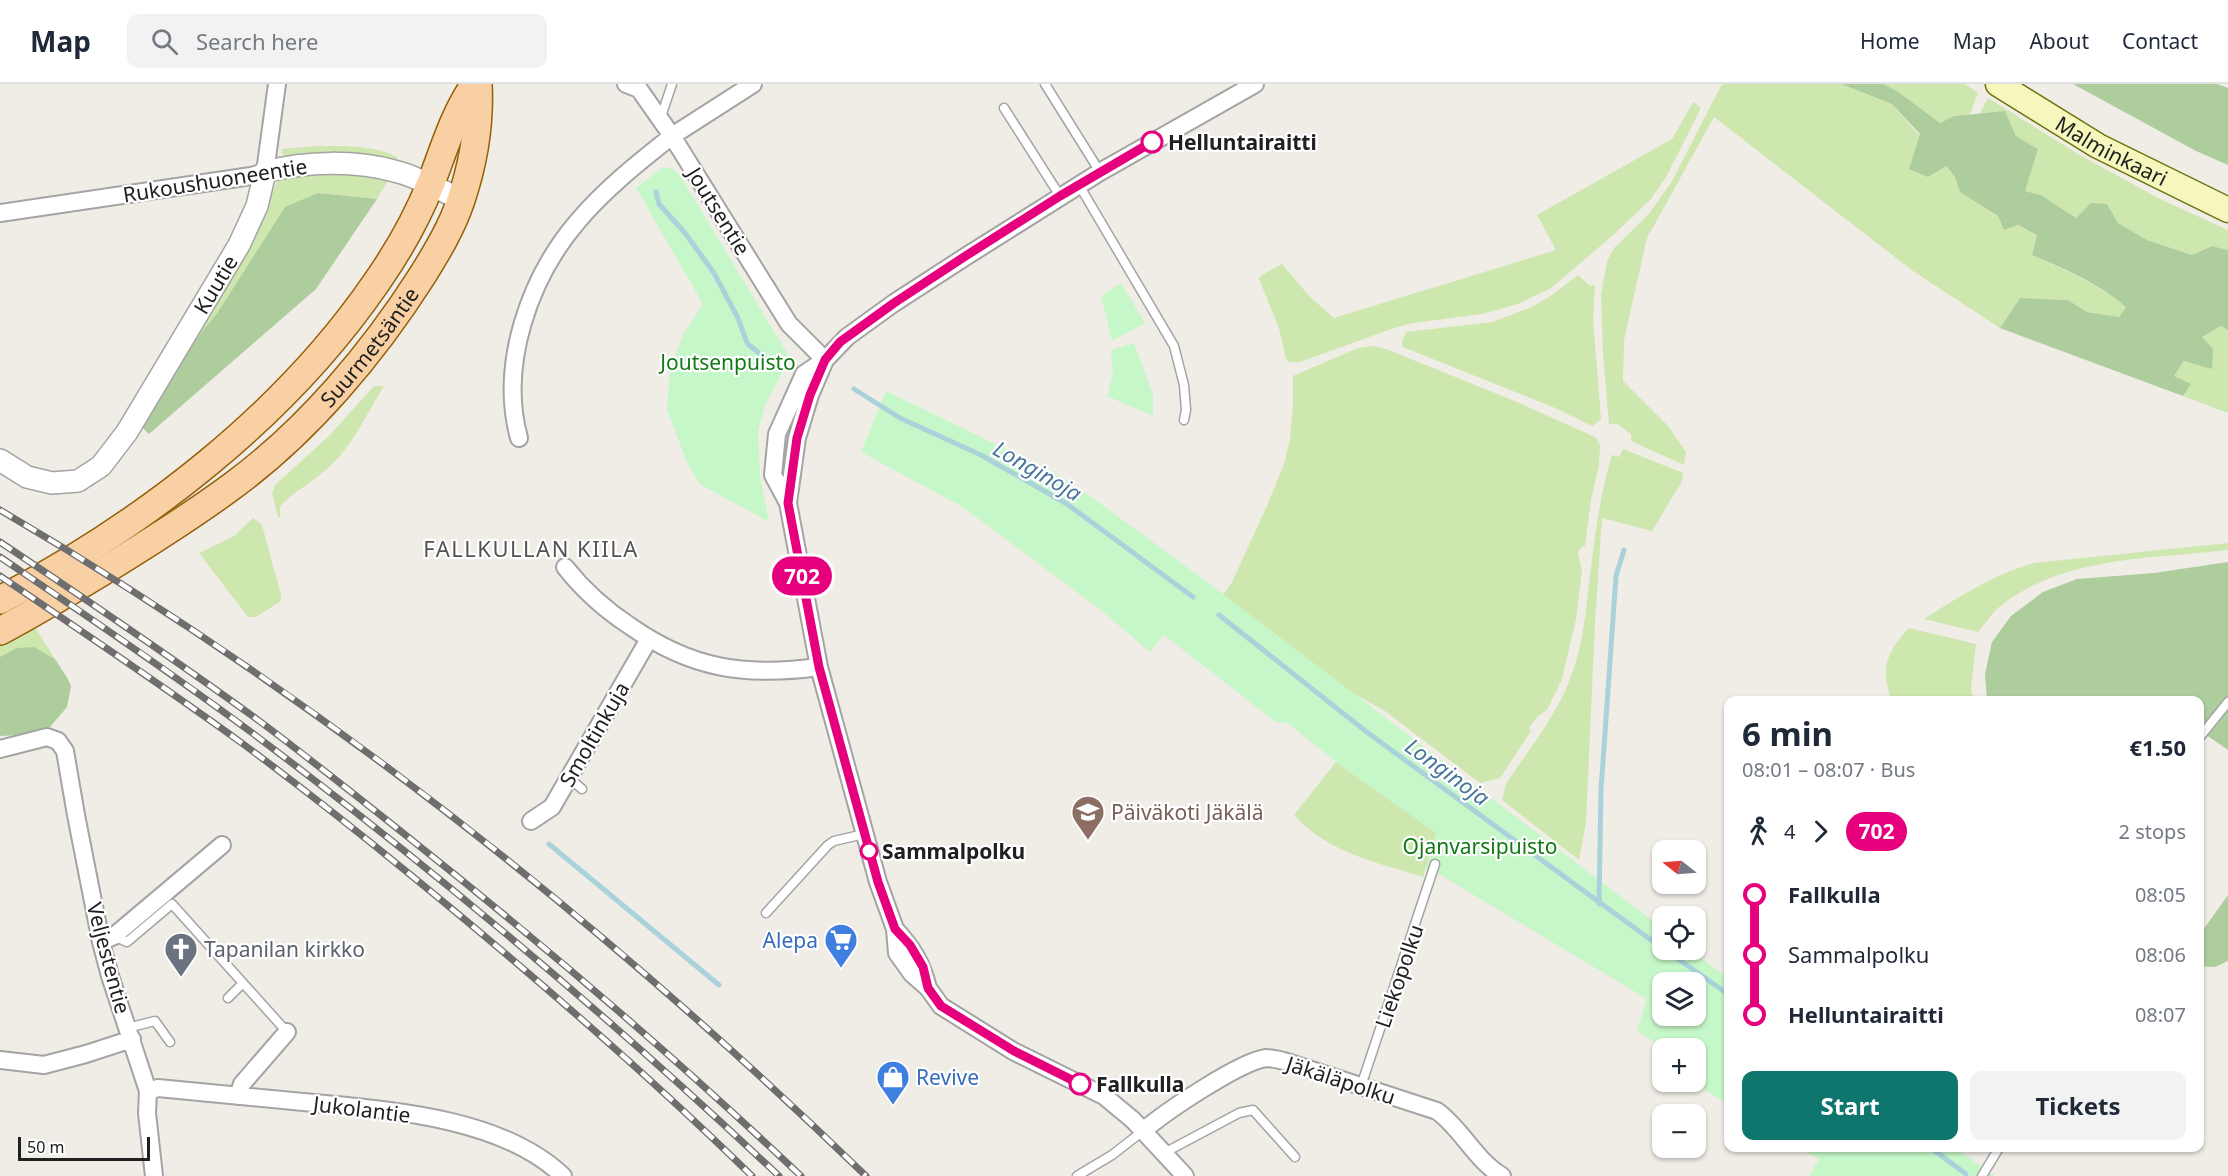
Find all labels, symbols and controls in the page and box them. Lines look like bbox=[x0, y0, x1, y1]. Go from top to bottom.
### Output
search box bbox=[127, 14, 547, 68]
text: Map bbox=[30, 22, 91, 60]
icon: search bbox=[148, 25, 181, 58]
text: Search here bbox=[196, 26, 318, 56]
text: Home bbox=[1860, 27, 1920, 55]
text: Map bbox=[1953, 27, 1996, 55]
text: About bbox=[2029, 27, 2089, 55]
text: Contact bbox=[2122, 27, 2198, 55]
street label: Malminkaari bbox=[2050, 109, 2172, 192]
place label: Helluntairaitti bbox=[1168, 128, 1317, 156]
marker: Helluntairaitti bbox=[1141, 131, 1163, 153]
street label: Rukoushuoneentie bbox=[121, 152, 309, 208]
street label: Joutsentie bbox=[680, 160, 757, 260]
street label: Kuutie bbox=[187, 250, 244, 319]
street label: Suurmetsäntie bbox=[314, 282, 425, 413]
park label: Joutsenpuisto bbox=[658, 348, 796, 376]
water label: Longinoja bbox=[988, 433, 1088, 508]
district label: FALLKULLAN KIILA bbox=[423, 533, 639, 563]
line badge: 702 bbox=[768, 556, 836, 596]
text: 702 bbox=[784, 562, 820, 590]
street label: Smoltinkuja bbox=[553, 676, 635, 792]
text: 6 min bbox=[1742, 711, 1833, 756]
water label: Longinoja bbox=[1400, 730, 1497, 812]
text: €1.50 bbox=[2129, 732, 2186, 762]
text: 08:01 – 08:07 · Bus bbox=[1742, 756, 1915, 783]
school or university icon: Päiväkoti Jäkälä bbox=[1070, 794, 1106, 841]
place label: Päiväkoti Jäkälä bbox=[1111, 798, 1263, 826]
icon: walk bbox=[1742, 815, 1775, 848]
icon: forward bbox=[1804, 815, 1837, 848]
text: 702 bbox=[1858, 817, 1895, 845]
text: 4 bbox=[1784, 818, 1795, 845]
text: 2 stops bbox=[2119, 818, 2186, 845]
park label: Ojanvarsipuisto bbox=[1403, 832, 1557, 860]
place label: Sammalpolku bbox=[882, 837, 1025, 865]
north arrow bbox=[1652, 840, 1706, 894]
map controls bbox=[1652, 840, 1706, 1158]
marker: Sammalpolku bbox=[860, 842, 878, 860]
text: Fallkulla bbox=[1788, 879, 1881, 909]
text: 08:05 bbox=[2135, 881, 2186, 908]
street label: Veljestentie bbox=[81, 899, 137, 1017]
button: locate bbox=[1652, 906, 1706, 960]
street label: Liekopolku bbox=[1368, 921, 1430, 1031]
supermarket icon: Alepa bbox=[823, 922, 859, 969]
place label: Alepa bbox=[763, 926, 818, 954]
church icon: Tapanilan kirkko bbox=[163, 931, 199, 978]
place label: Tapanilan kirkko bbox=[204, 935, 365, 963]
text: Sammalpolku bbox=[1788, 939, 1929, 969]
text: 08:06 bbox=[2135, 941, 2186, 968]
button: layers bbox=[1652, 972, 1706, 1026]
text: Helluntairaitti bbox=[1788, 999, 1944, 1029]
text: 08:07 bbox=[2135, 1001, 2186, 1028]
button: + bbox=[1652, 1038, 1706, 1092]
street label: Jäkäläpolku bbox=[1281, 1049, 1399, 1111]
shop icon: Revive bbox=[875, 1059, 911, 1106]
place label: Revive bbox=[916, 1063, 979, 1091]
place label: Fallkulla bbox=[1096, 1070, 1184, 1098]
button: Start bbox=[1742, 1071, 1958, 1140]
button: Tickets bbox=[1970, 1071, 2186, 1140]
marker: Fallkulla bbox=[1069, 1073, 1091, 1095]
street label: Jukolantie bbox=[310, 1089, 412, 1129]
button: − bbox=[1652, 1104, 1706, 1158]
scale bar bbox=[18, 1134, 150, 1162]
text: 50 m bbox=[27, 1136, 64, 1158]

